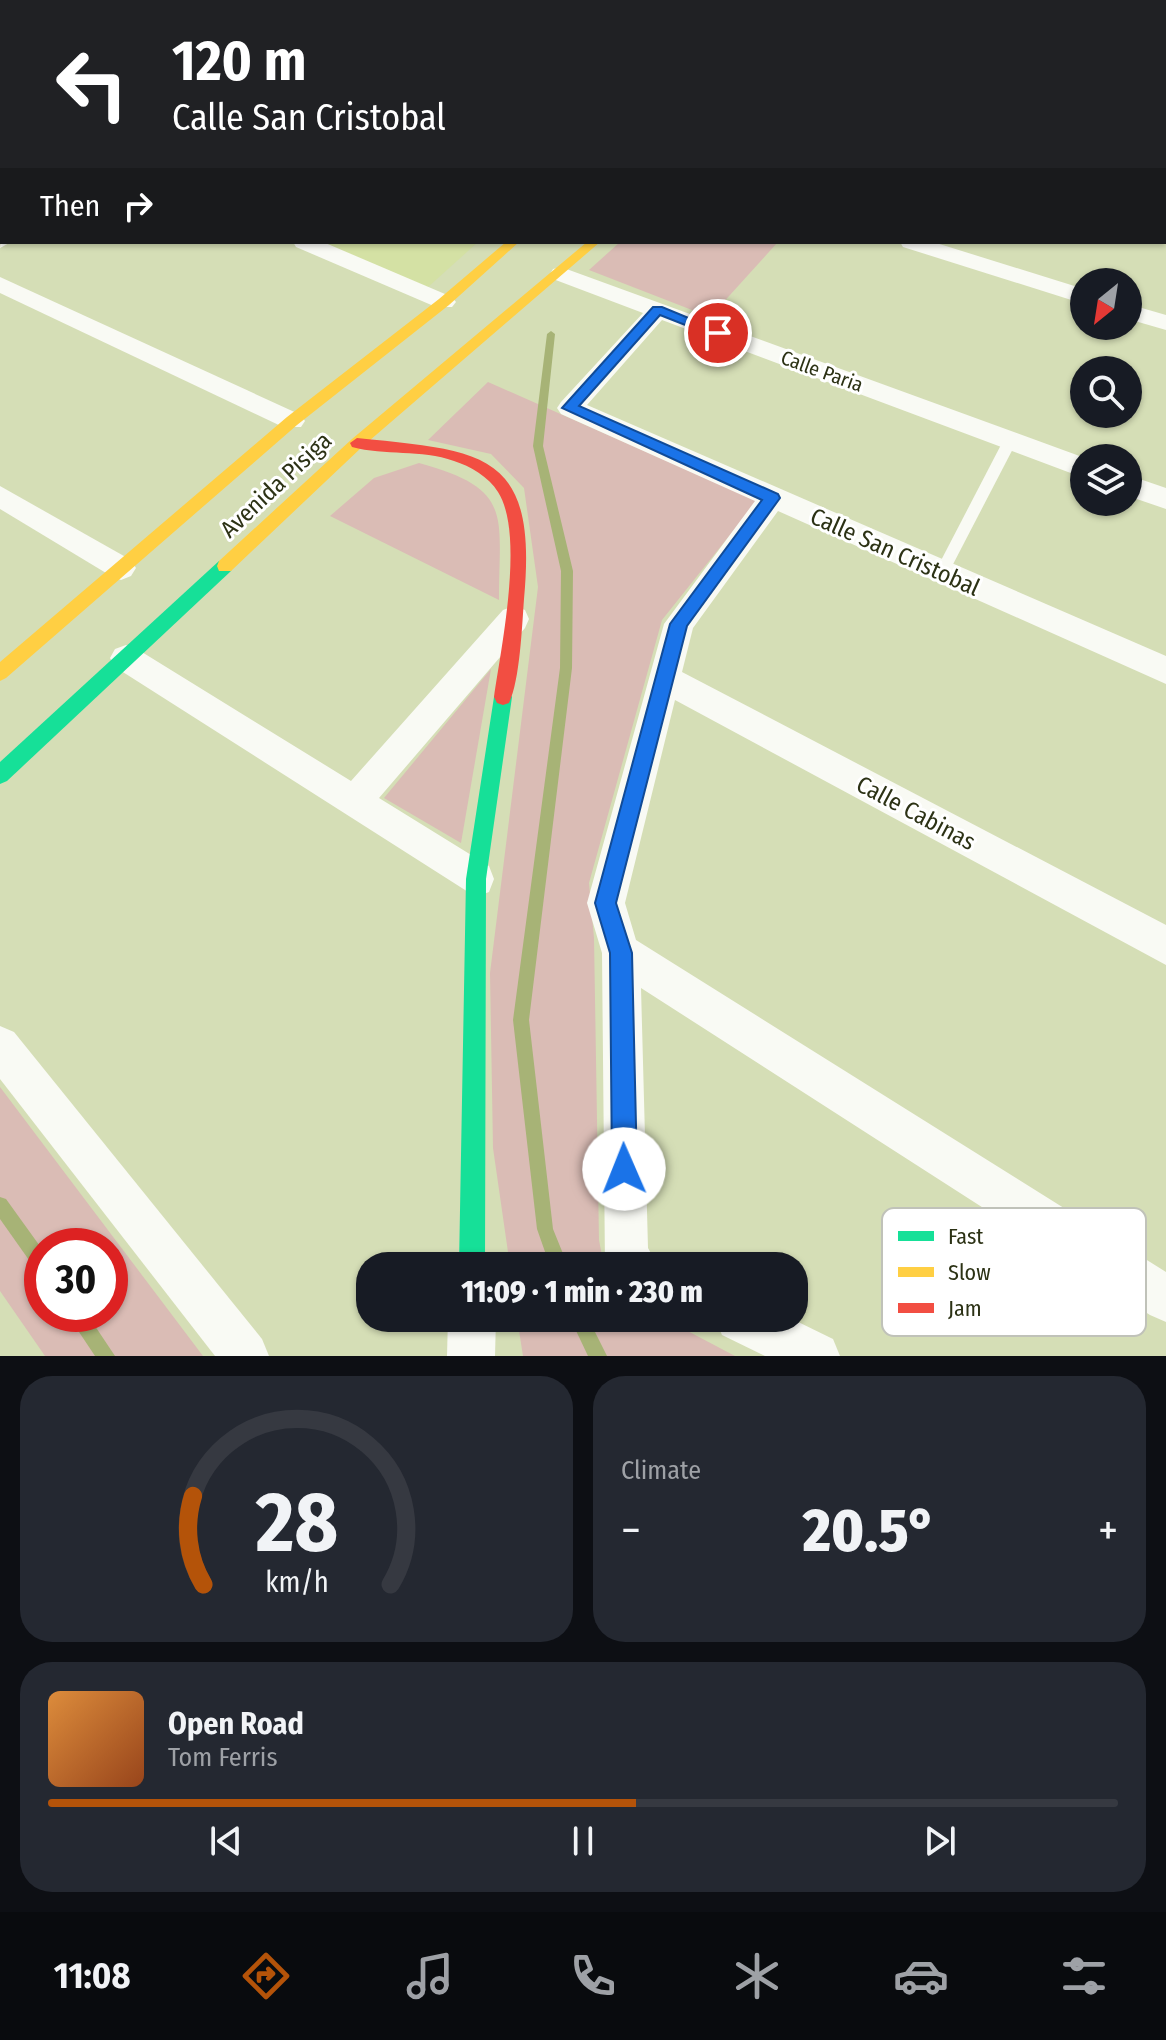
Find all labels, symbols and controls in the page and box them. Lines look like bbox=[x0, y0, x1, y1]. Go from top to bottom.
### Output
text: 120 m bbox=[172, 28, 307, 95]
icon: left bbox=[40, 32, 144, 136]
text: Calle San Cristobal bbox=[172, 96, 446, 140]
icon: right bbox=[116, 184, 160, 228]
text: Then bbox=[40, 188, 100, 224]
north arrow bbox=[1070, 268, 1142, 340]
map controls bbox=[1070, 268, 1142, 516]
pin bbox=[684, 299, 752, 367]
icon: arrive bbox=[696, 311, 740, 355]
street label: Calle Paria bbox=[778, 345, 866, 397]
button: search bbox=[1070, 356, 1142, 428]
street label: Avenida Pisiga bbox=[215, 427, 337, 543]
button: layers bbox=[1070, 444, 1142, 516]
street label: Calle San Cristobal bbox=[806, 502, 984, 602]
street label: Calle Cabinas bbox=[852, 770, 980, 856]
position arrow bbox=[582, 1127, 666, 1211]
legend bbox=[882, 1208, 1146, 1336]
text: Fast bbox=[948, 1223, 984, 1250]
speed limit sign: 30 bbox=[24, 1228, 128, 1332]
text: Slow bbox=[948, 1259, 991, 1286]
text: 11:09 · 1 min · 230 m bbox=[461, 1274, 703, 1310]
text: Jam bbox=[948, 1295, 982, 1322]
text: Climate bbox=[621, 1455, 701, 1486]
text: 28 bbox=[254, 1473, 338, 1573]
text: 20.5° bbox=[803, 1495, 936, 1567]
text: − bbox=[621, 1504, 641, 1557]
text: + bbox=[1098, 1504, 1118, 1557]
text: km/h bbox=[265, 1565, 328, 1600]
text: Open Road bbox=[168, 1706, 304, 1742]
text: Tom Ferris bbox=[168, 1742, 278, 1773]
icon: previous bbox=[204, 1819, 248, 1863]
icon: pause bbox=[561, 1819, 605, 1863]
icon: next bbox=[918, 1819, 962, 1863]
icon: directions bbox=[238, 1948, 294, 2004]
icon: music bbox=[402, 1948, 458, 2004]
icon: phone bbox=[565, 1948, 621, 2004]
icon: climate bbox=[729, 1948, 785, 2004]
icon: car bbox=[893, 1948, 949, 2004]
icon: filters bbox=[1056, 1948, 1112, 2004]
text: 11:08 bbox=[54, 1954, 131, 1998]

